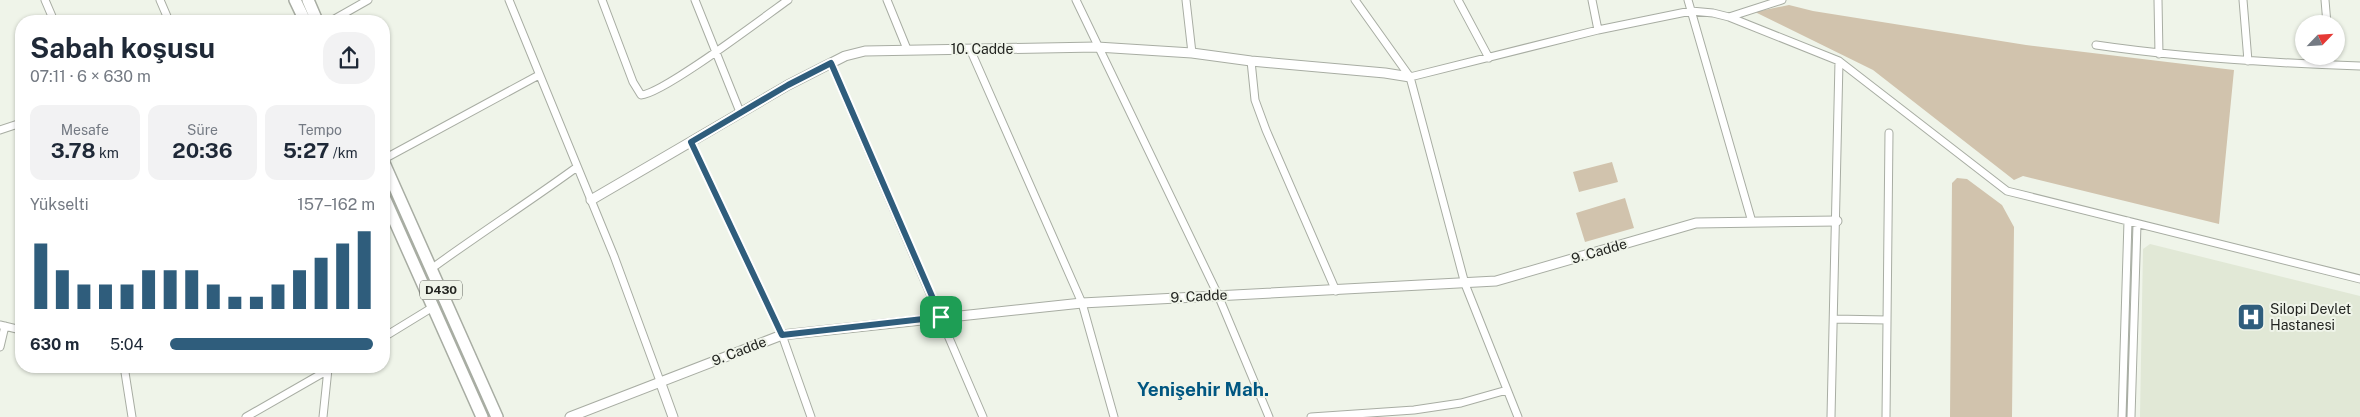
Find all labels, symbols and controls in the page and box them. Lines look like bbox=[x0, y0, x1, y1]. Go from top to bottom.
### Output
north arrow bbox=[2295, 15, 2345, 65]
map controls bbox=[2295, 15, 2345, 65]
text: Sabah koşusu bbox=[30, 31, 215, 64]
button: share bbox=[323, 32, 375, 84]
street label: 10. Cadde bbox=[951, 41, 1013, 57]
text: 07:11 · 6 × 630 m bbox=[30, 67, 151, 86]
text: Mesafe bbox=[61, 122, 109, 138]
text: Süre bbox=[187, 122, 218, 138]
text: Tempo bbox=[298, 122, 342, 138]
text: 3.78 bbox=[51, 138, 96, 163]
text: 20:36 bbox=[172, 138, 233, 163]
text: 5:27 bbox=[283, 138, 329, 163]
text: km bbox=[96, 145, 119, 161]
text: /km bbox=[329, 145, 358, 161]
text: Yükselti bbox=[30, 195, 89, 214]
text: 157–162 m bbox=[297, 195, 375, 214]
street label: 9. Cadde bbox=[1569, 235, 1629, 267]
road number: D430 bbox=[420, 280, 462, 300]
street label: 9. Cadde bbox=[1170, 287, 1228, 305]
pin bbox=[920, 296, 962, 338]
place label: Silopi Devlet Hastanesi bbox=[2270, 301, 2351, 333]
hospital icon: Silopi Devlet Hastanesi bbox=[2236, 302, 2266, 332]
icon: arrive bbox=[927, 303, 955, 331]
street label: 9. Cadde bbox=[709, 333, 769, 369]
text: 630 m bbox=[30, 335, 79, 354]
text: 5:04 bbox=[110, 335, 144, 354]
district label: Yenişehir Mah. bbox=[1137, 378, 1269, 400]

